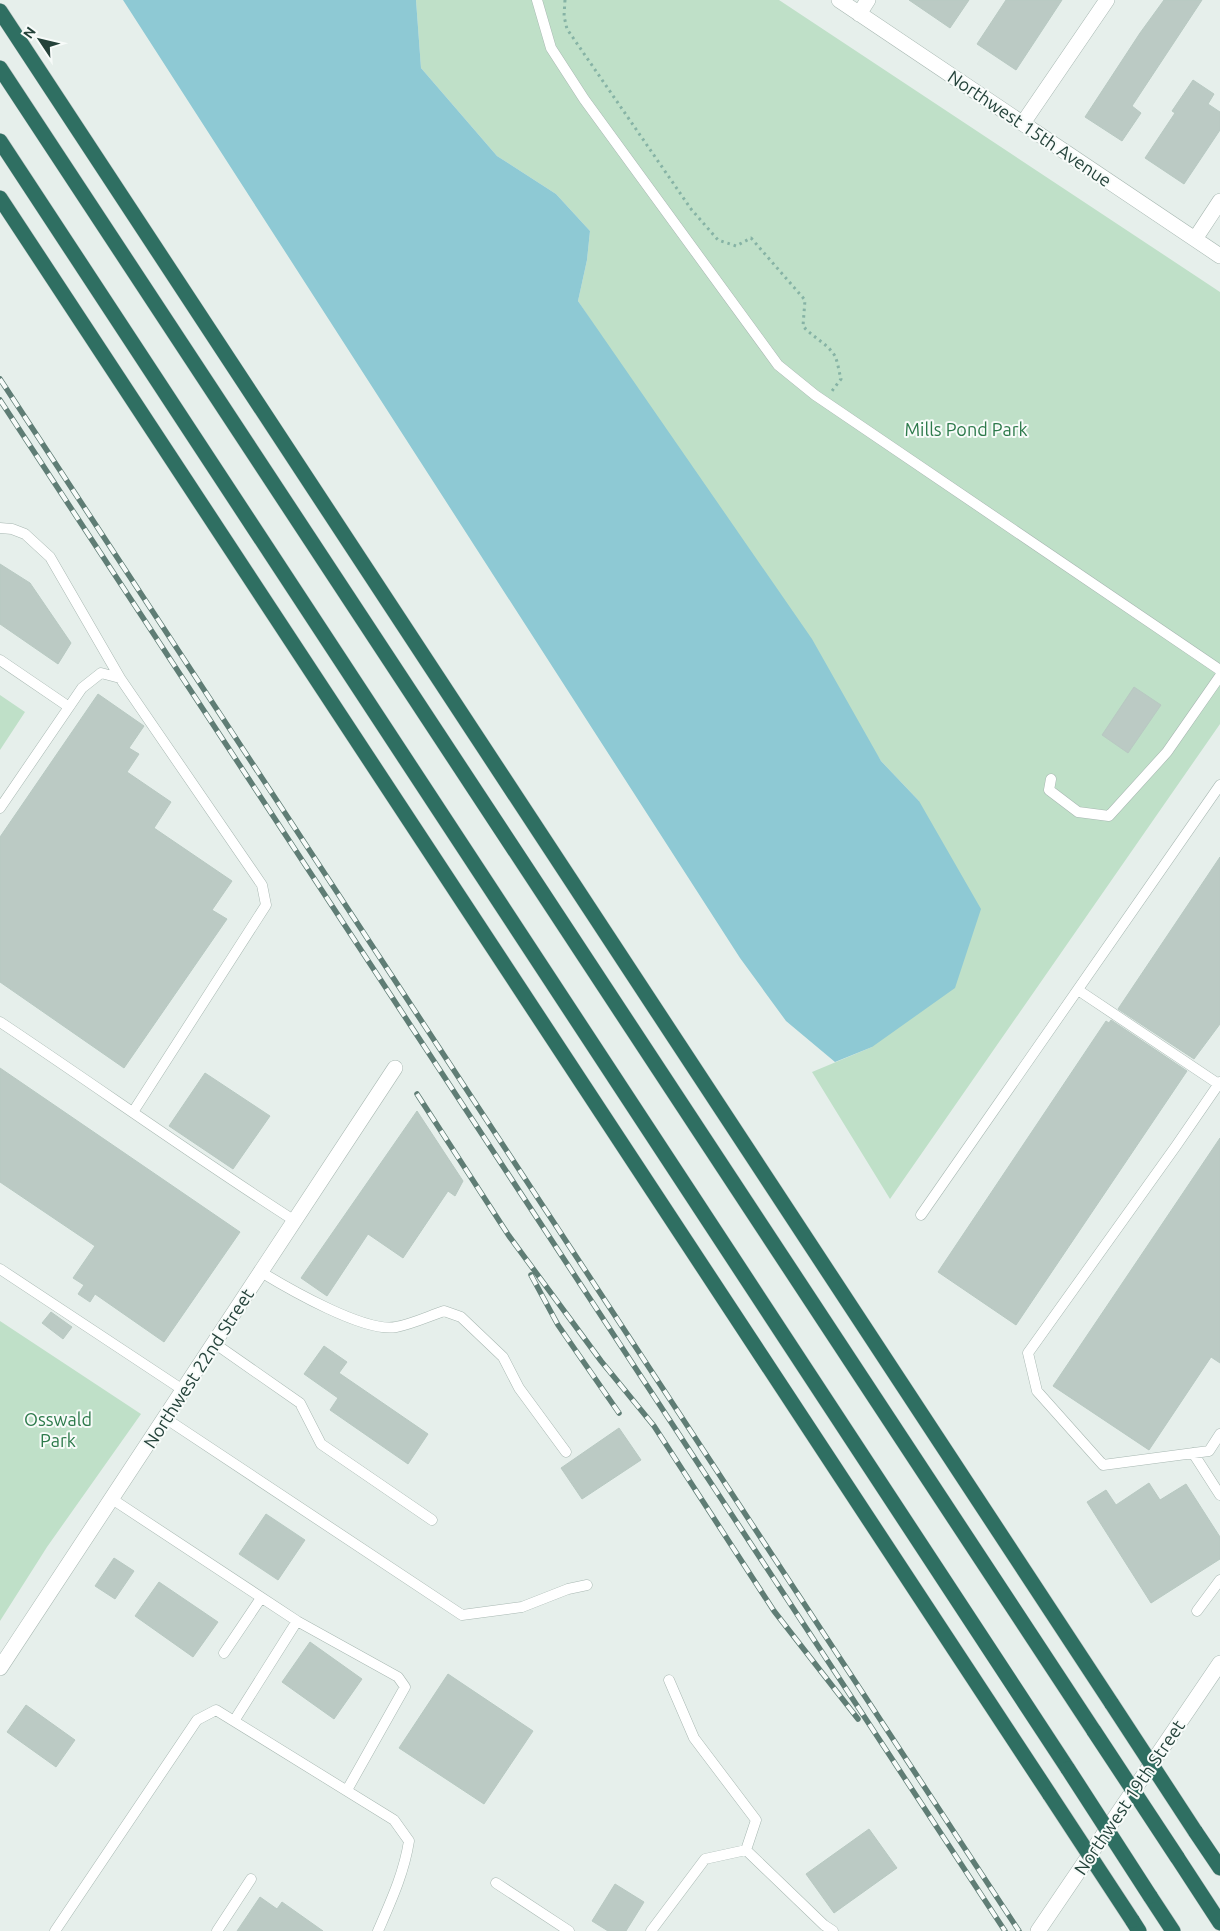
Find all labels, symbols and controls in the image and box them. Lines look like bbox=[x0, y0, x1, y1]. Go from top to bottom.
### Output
north arrow bbox=[15, 15, 65, 65]
text: N bbox=[20, 24, 39, 41]
street label: Northwest 15th Avenue bbox=[944, 66, 1116, 190]
park label: Mills Pond Park bbox=[904, 419, 1028, 439]
street label: Northwest 22nd Street bbox=[139, 1285, 257, 1451]
park label: Osswald Park bbox=[24, 1409, 92, 1450]
street label: Northwest 19th Street bbox=[1070, 1716, 1188, 1878]

